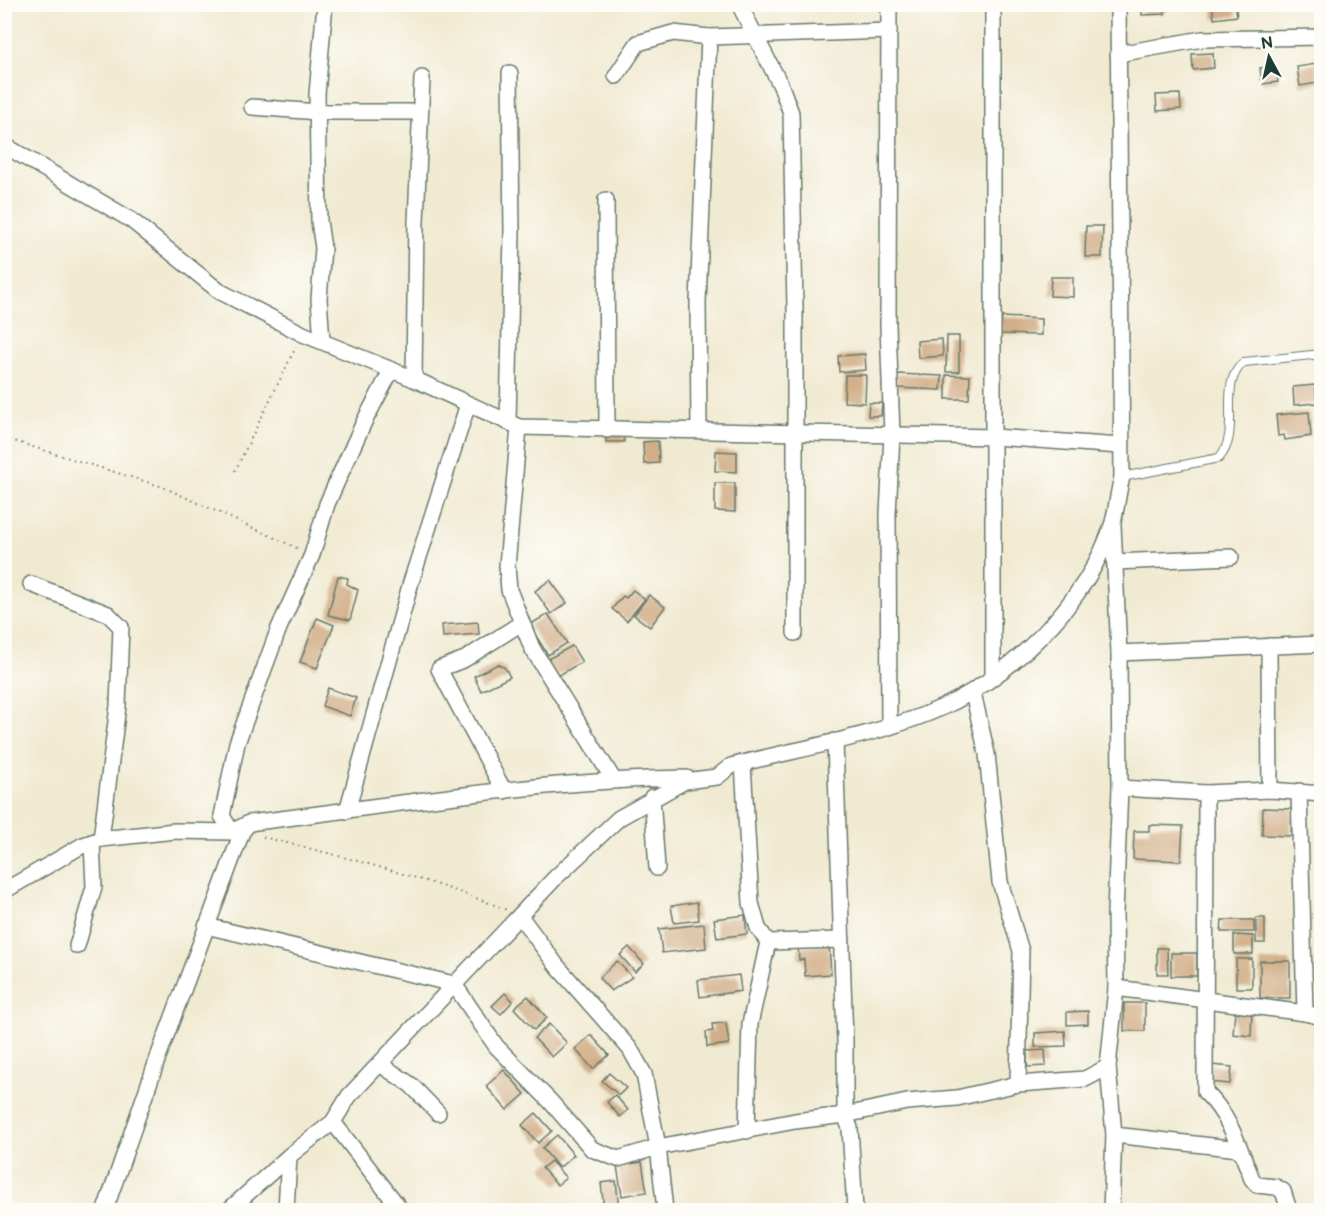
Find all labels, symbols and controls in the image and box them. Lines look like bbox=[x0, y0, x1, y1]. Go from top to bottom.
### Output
north arrow bbox=[1239, 27, 1299, 87]
text: N bbox=[1260, 33, 1274, 54]

